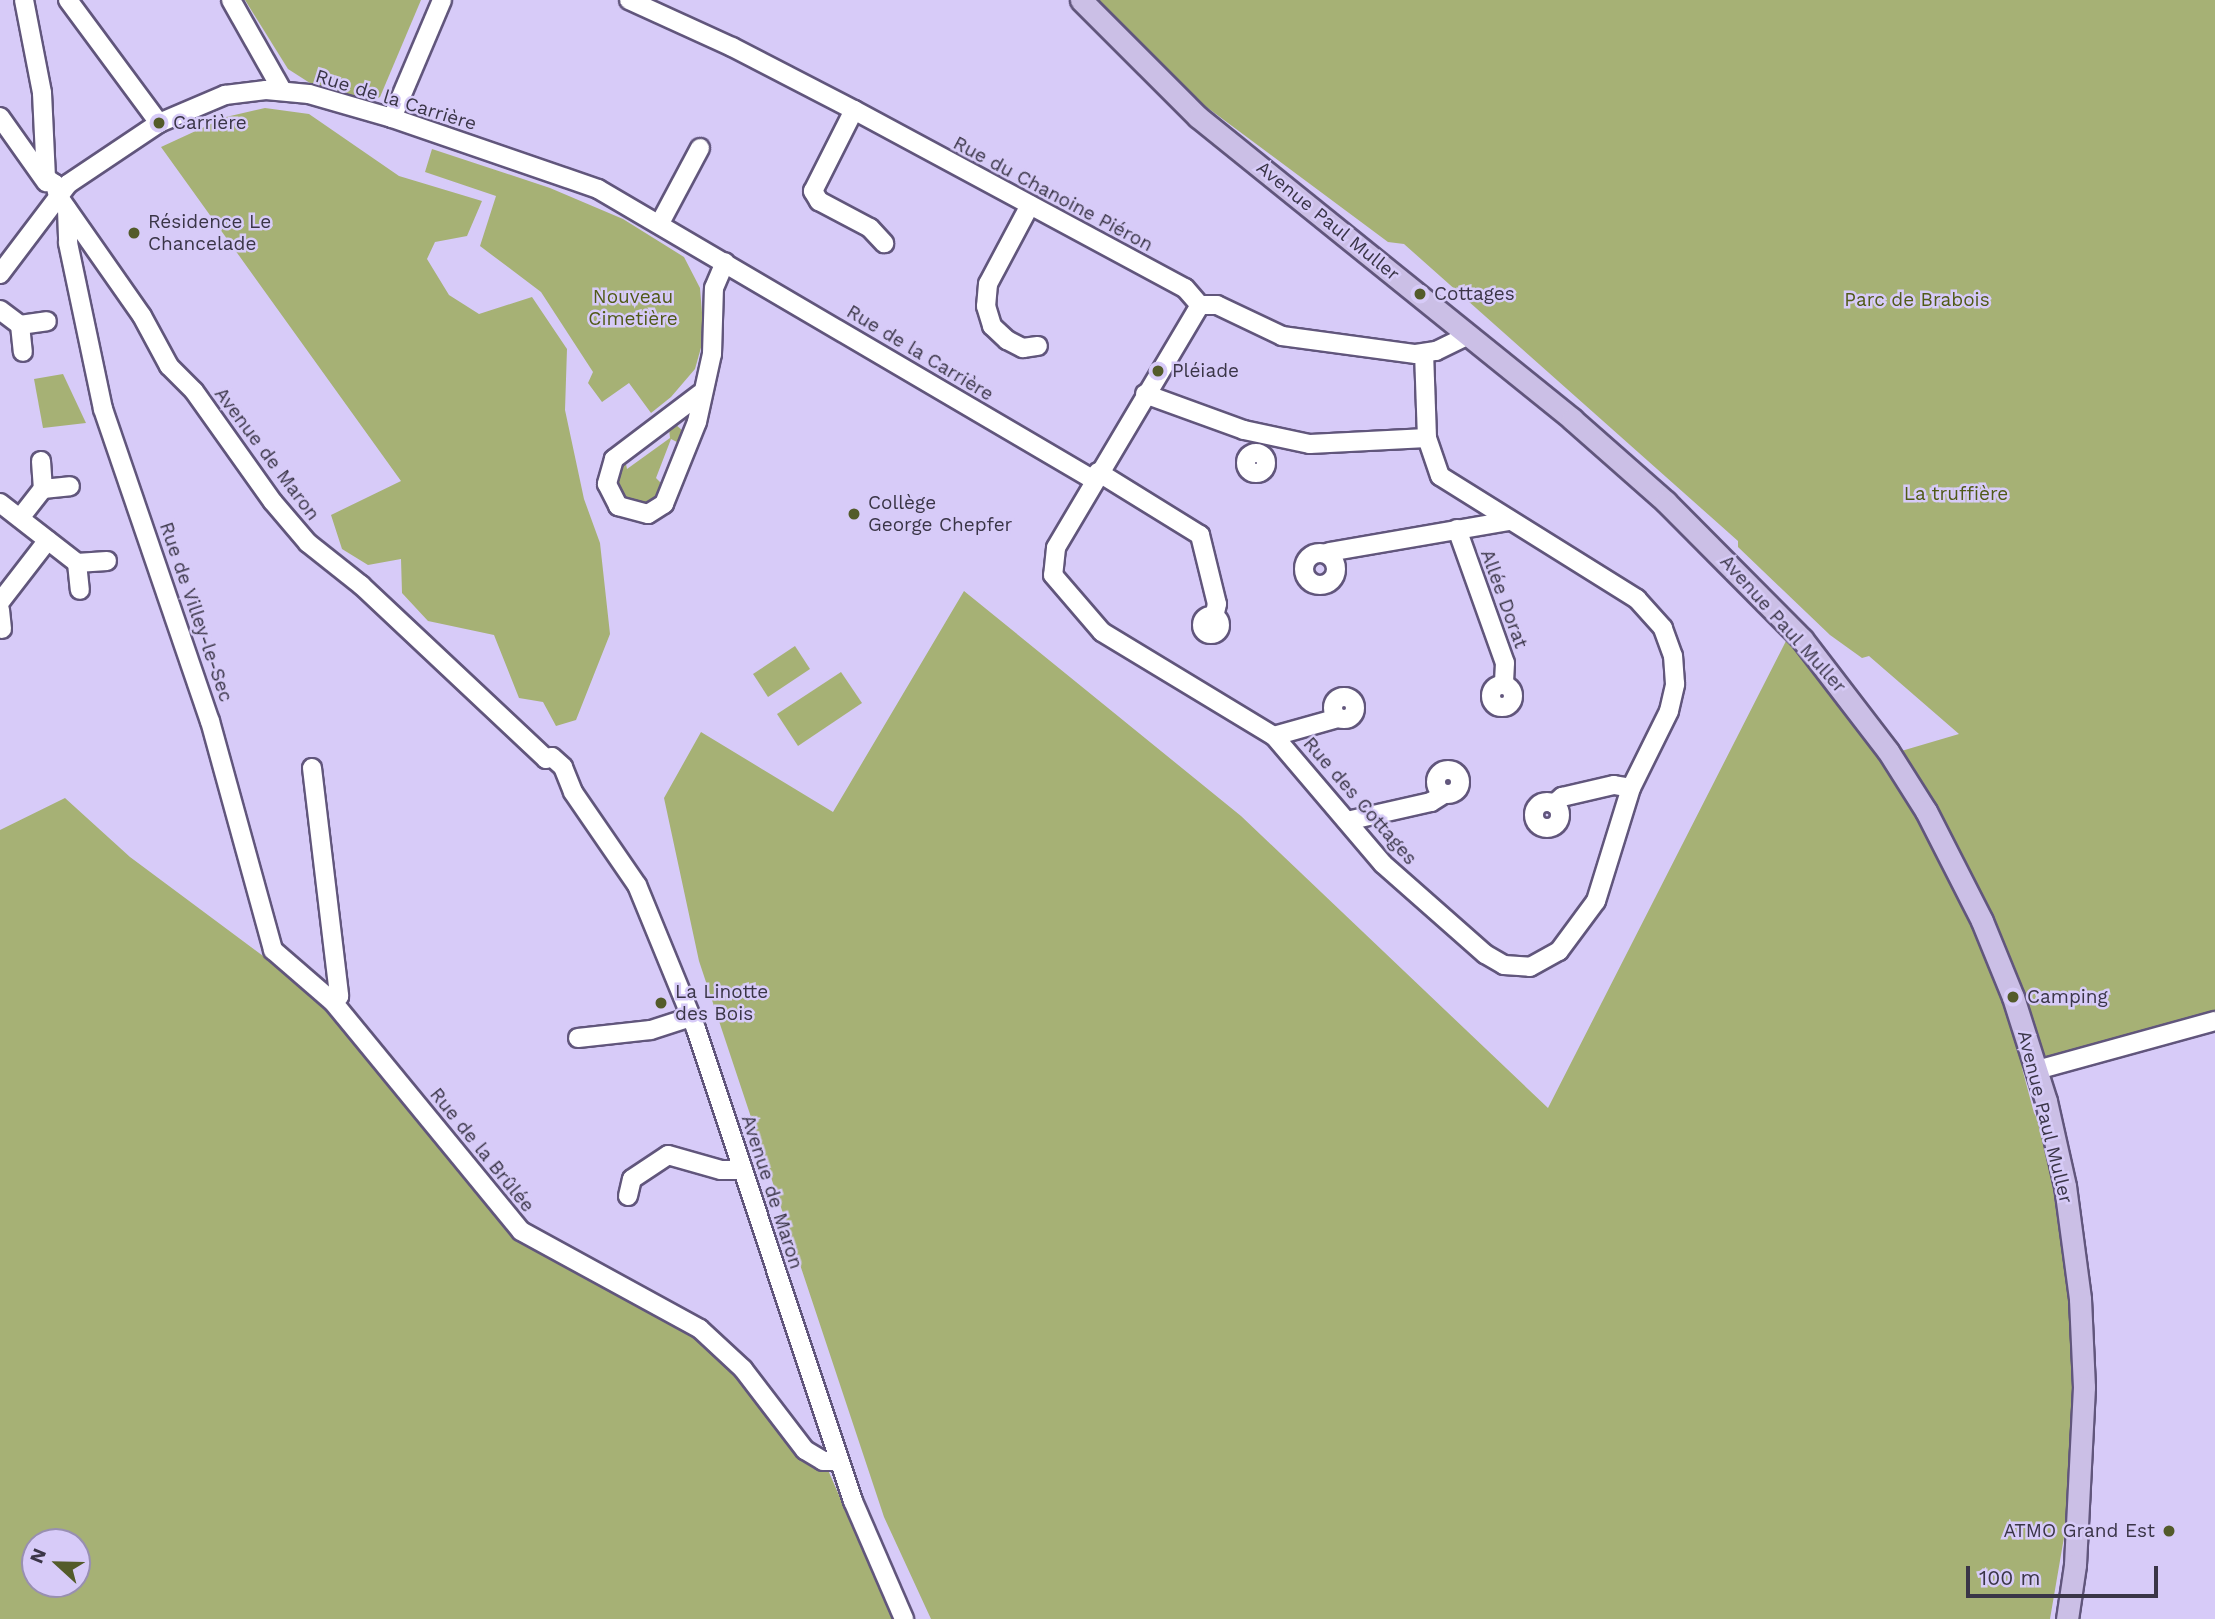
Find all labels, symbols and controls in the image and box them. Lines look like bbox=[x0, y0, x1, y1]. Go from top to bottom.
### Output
street label: Rue de la Carrière bbox=[312, 65, 480, 135]
place label: Carrière bbox=[173, 112, 247, 134]
marker: Carrière bbox=[151, 115, 167, 131]
street label: Rue du Chanoine Piéron bbox=[949, 132, 1157, 256]
street label: Avenue Paul Muller bbox=[1252, 156, 1404, 286]
place label: Résidence Le Chancelade bbox=[148, 211, 271, 255]
marker: Résidence Le Chancelade bbox=[126, 225, 142, 241]
place label: Cottages bbox=[1434, 283, 1515, 305]
park label: Nouveau Cimetière bbox=[588, 286, 678, 330]
marker: Cottages bbox=[1412, 286, 1428, 302]
park label: Parc de Brabois bbox=[1844, 289, 1990, 311]
street label: Rue de la Carrière bbox=[842, 300, 998, 406]
place label: Pléiade bbox=[1172, 360, 1239, 382]
marker: Pléiade bbox=[1150, 363, 1166, 379]
street label: Avenue de Maron bbox=[210, 383, 324, 525]
park label: La truffière bbox=[1903, 483, 2009, 505]
place label: Collège George Chepfer bbox=[868, 492, 1012, 536]
marker: Collège George Chepfer bbox=[846, 506, 862, 522]
street label: Rue de Villey-le-Sec bbox=[154, 519, 238, 705]
street label: Allée Dorat bbox=[1476, 546, 1532, 652]
street label: Avenue Paul Muller bbox=[1715, 550, 1851, 698]
street label: Rue des Cottages bbox=[1298, 732, 1422, 870]
place label: La Linotte des Bois bbox=[675, 981, 769, 1025]
place label: Camping bbox=[2027, 986, 2108, 1008]
marker: Camping bbox=[2005, 989, 2021, 1005]
marker: La Linotte des Bois bbox=[653, 995, 669, 1011]
street label: Avenue Paul Muller bbox=[2012, 1028, 2078, 1206]
street label: Rue de la Brûlée bbox=[425, 1083, 539, 1217]
street label: Avenue de Maron bbox=[736, 1112, 808, 1272]
place label: ATMO Grand Est bbox=[2004, 1520, 2155, 1542]
marker: ATMO Grand Est bbox=[2161, 1523, 2177, 1539]
north arrow bbox=[21, 1528, 91, 1598]
text: N bbox=[25, 1545, 51, 1567]
scale bar bbox=[1970, 1552, 2162, 1596]
text: 100 m bbox=[1979, 1565, 2041, 1590]

